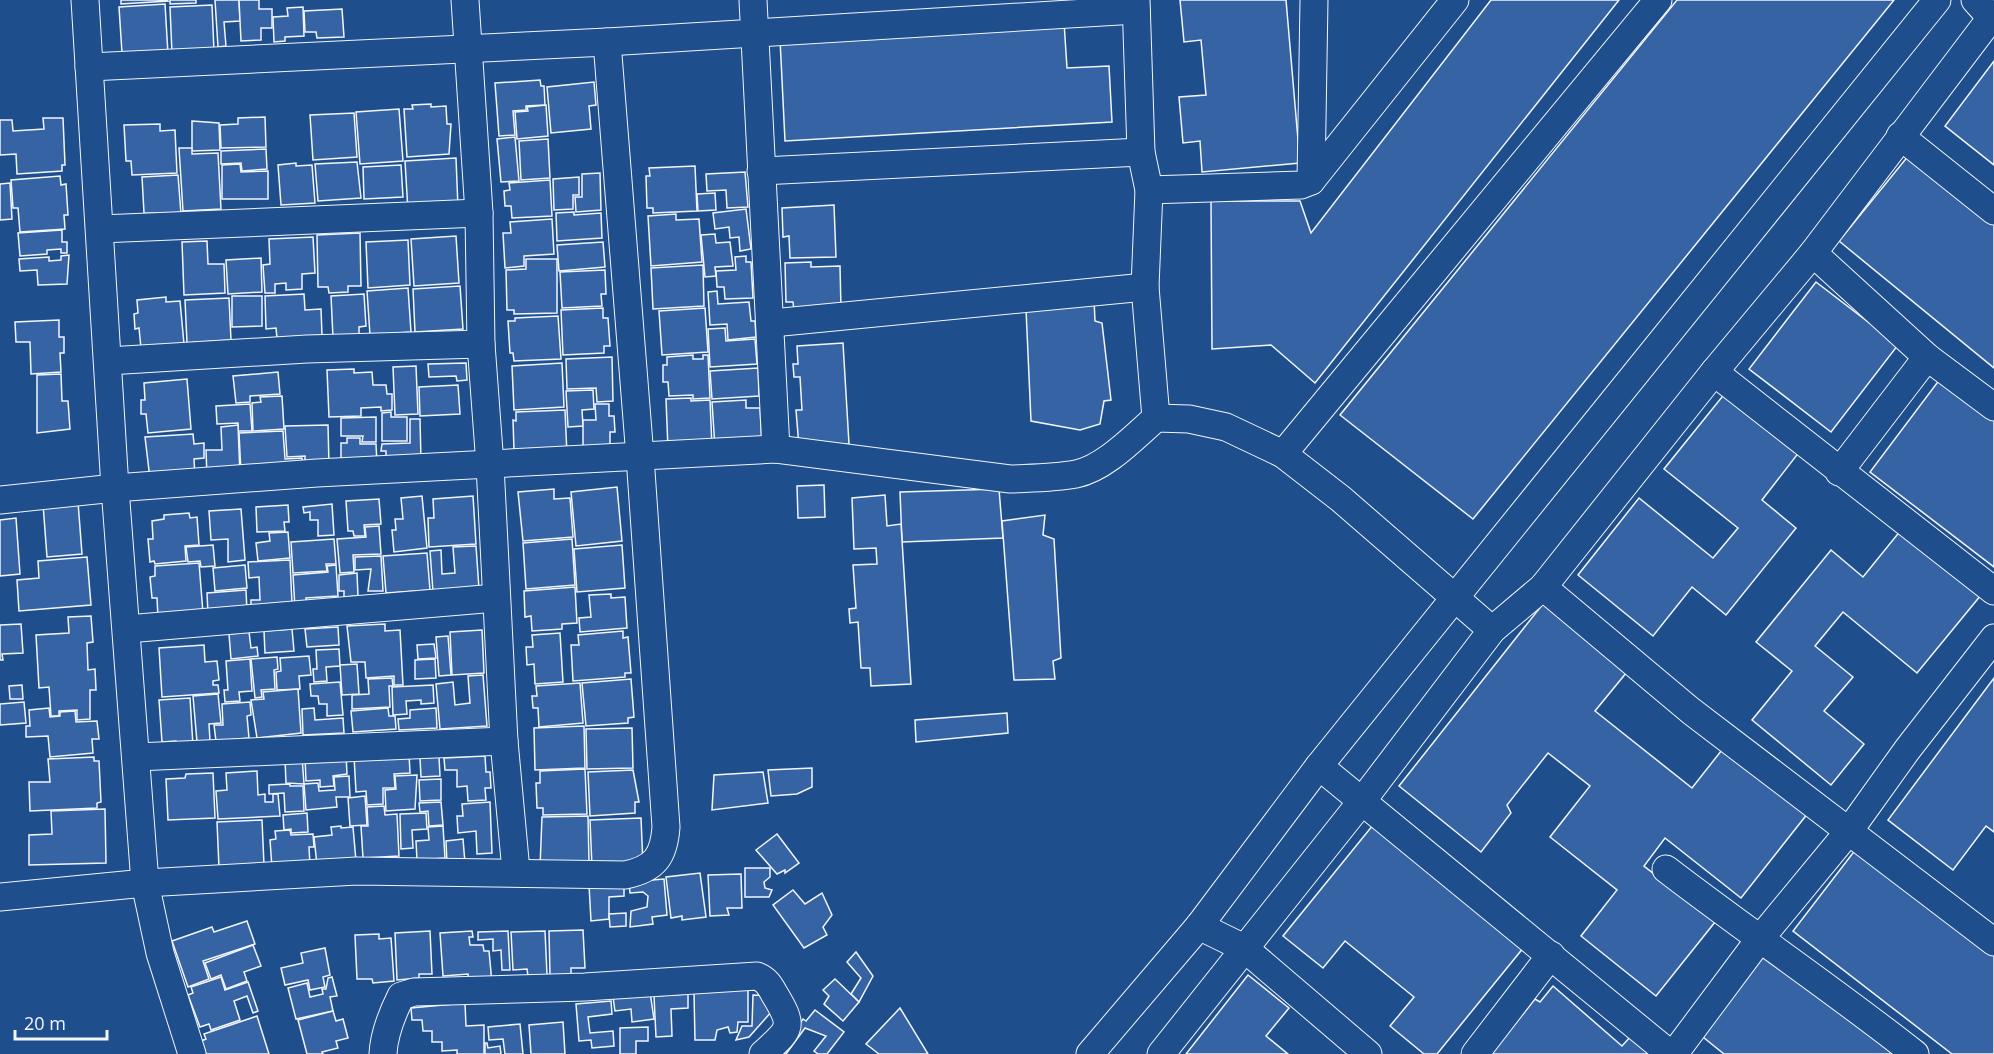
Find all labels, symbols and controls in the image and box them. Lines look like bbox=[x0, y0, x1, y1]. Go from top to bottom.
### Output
scale bar bbox=[15, 1003, 106, 1041]
text: 20 m bbox=[24, 1011, 66, 1035]

